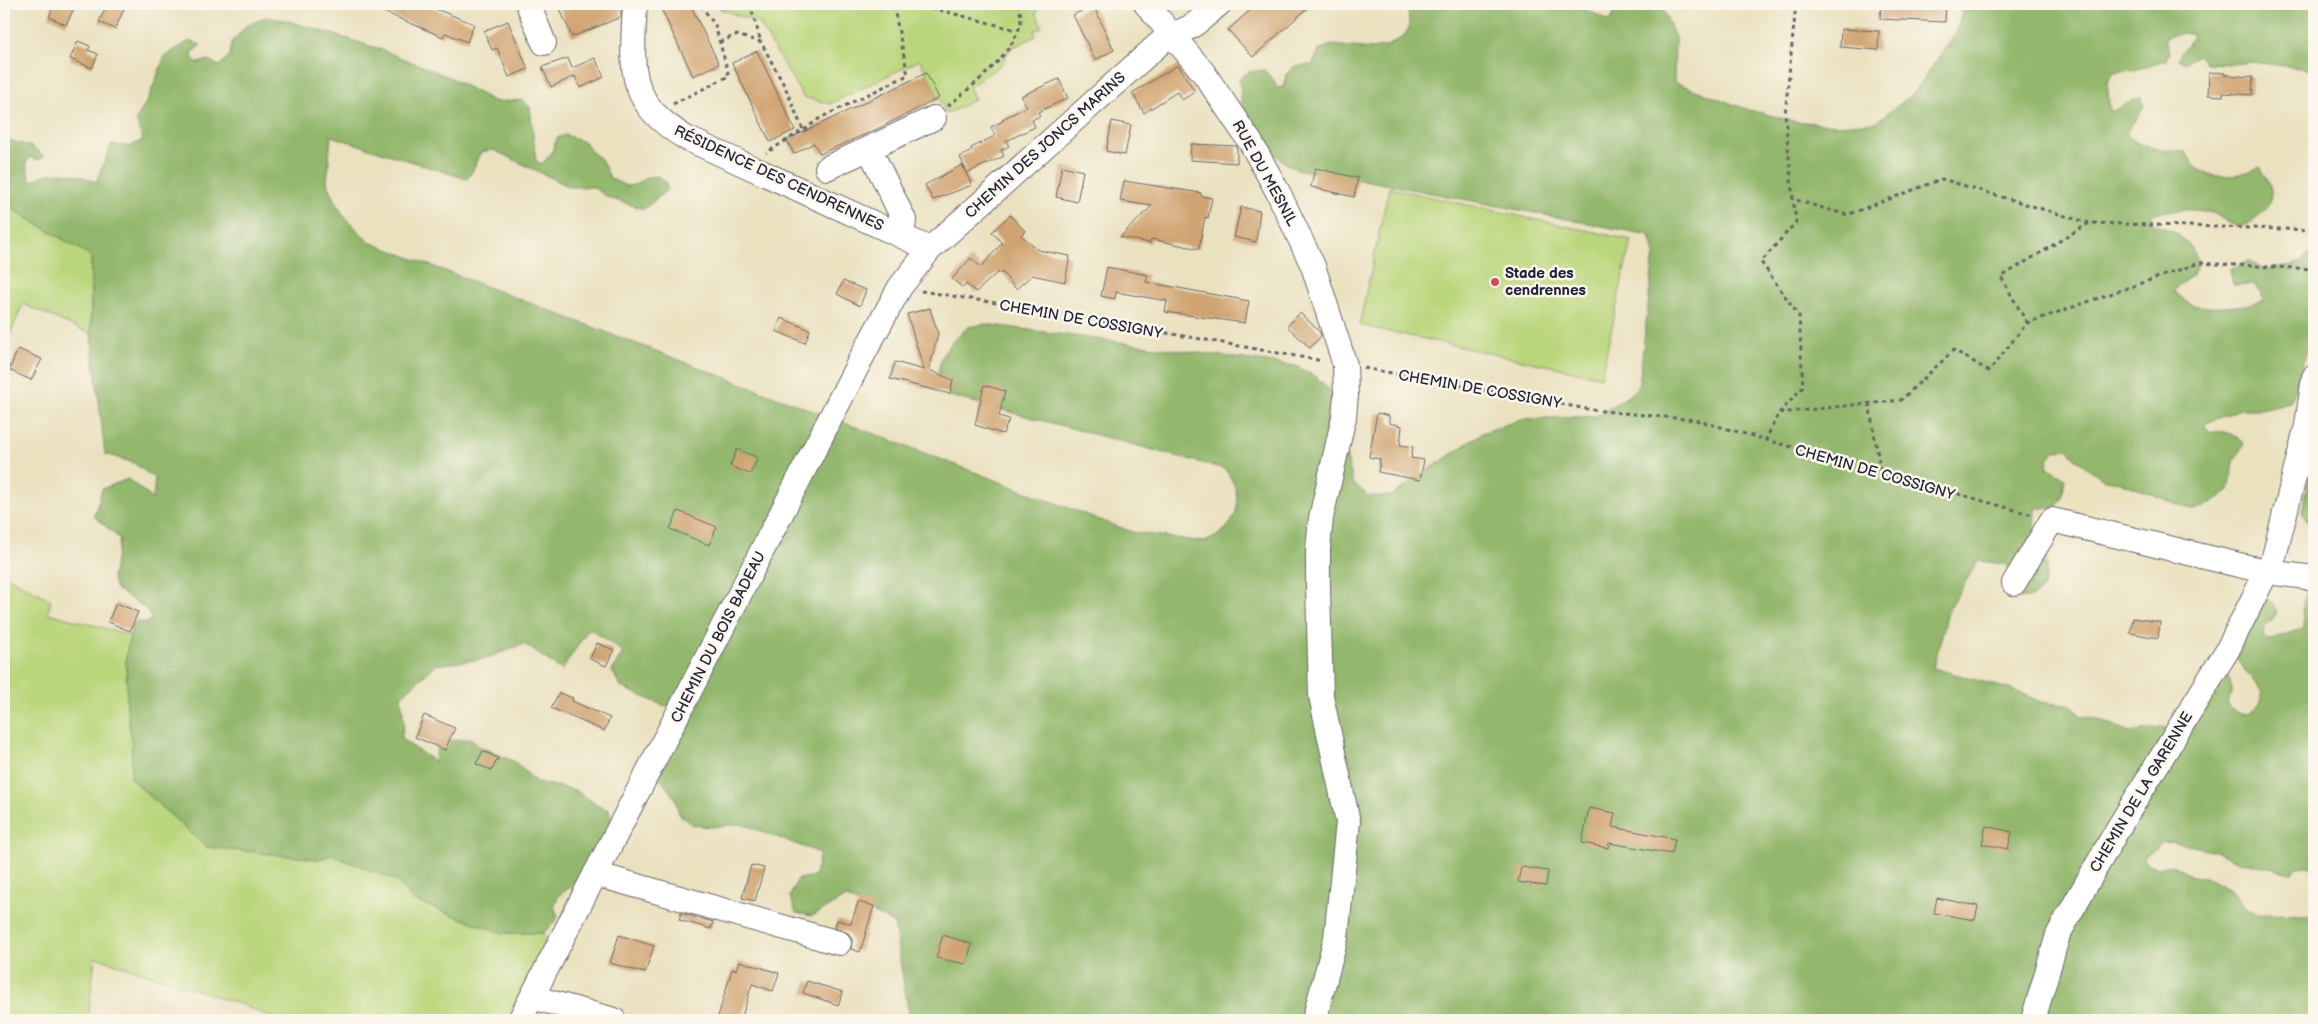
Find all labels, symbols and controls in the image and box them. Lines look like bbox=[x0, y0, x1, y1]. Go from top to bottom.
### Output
street label: CHEMIN DES JONCS MARINS bbox=[961, 68, 1130, 223]
street label: RUE DU MESNIL bbox=[1228, 117, 1302, 230]
street label: RÉSIDENCE DES CENDRENNES bbox=[671, 121, 887, 236]
place label: Stade des cendrennes bbox=[1505, 264, 1586, 300]
marker: Stade des cendrennes bbox=[1489, 276, 1501, 288]
street label: CHEMIN DE COSSIGNY bbox=[998, 296, 1164, 343]
street label: CHEMIN DE COSSIGNY bbox=[1397, 366, 1563, 413]
street label: CHEMIN DE COSSIGNY bbox=[1793, 441, 1957, 504]
street label: CHEMIN DU BOIS BADEAU bbox=[667, 548, 770, 726]
street label: CHEMIN DE LA GARENNE bbox=[2086, 708, 2197, 876]

